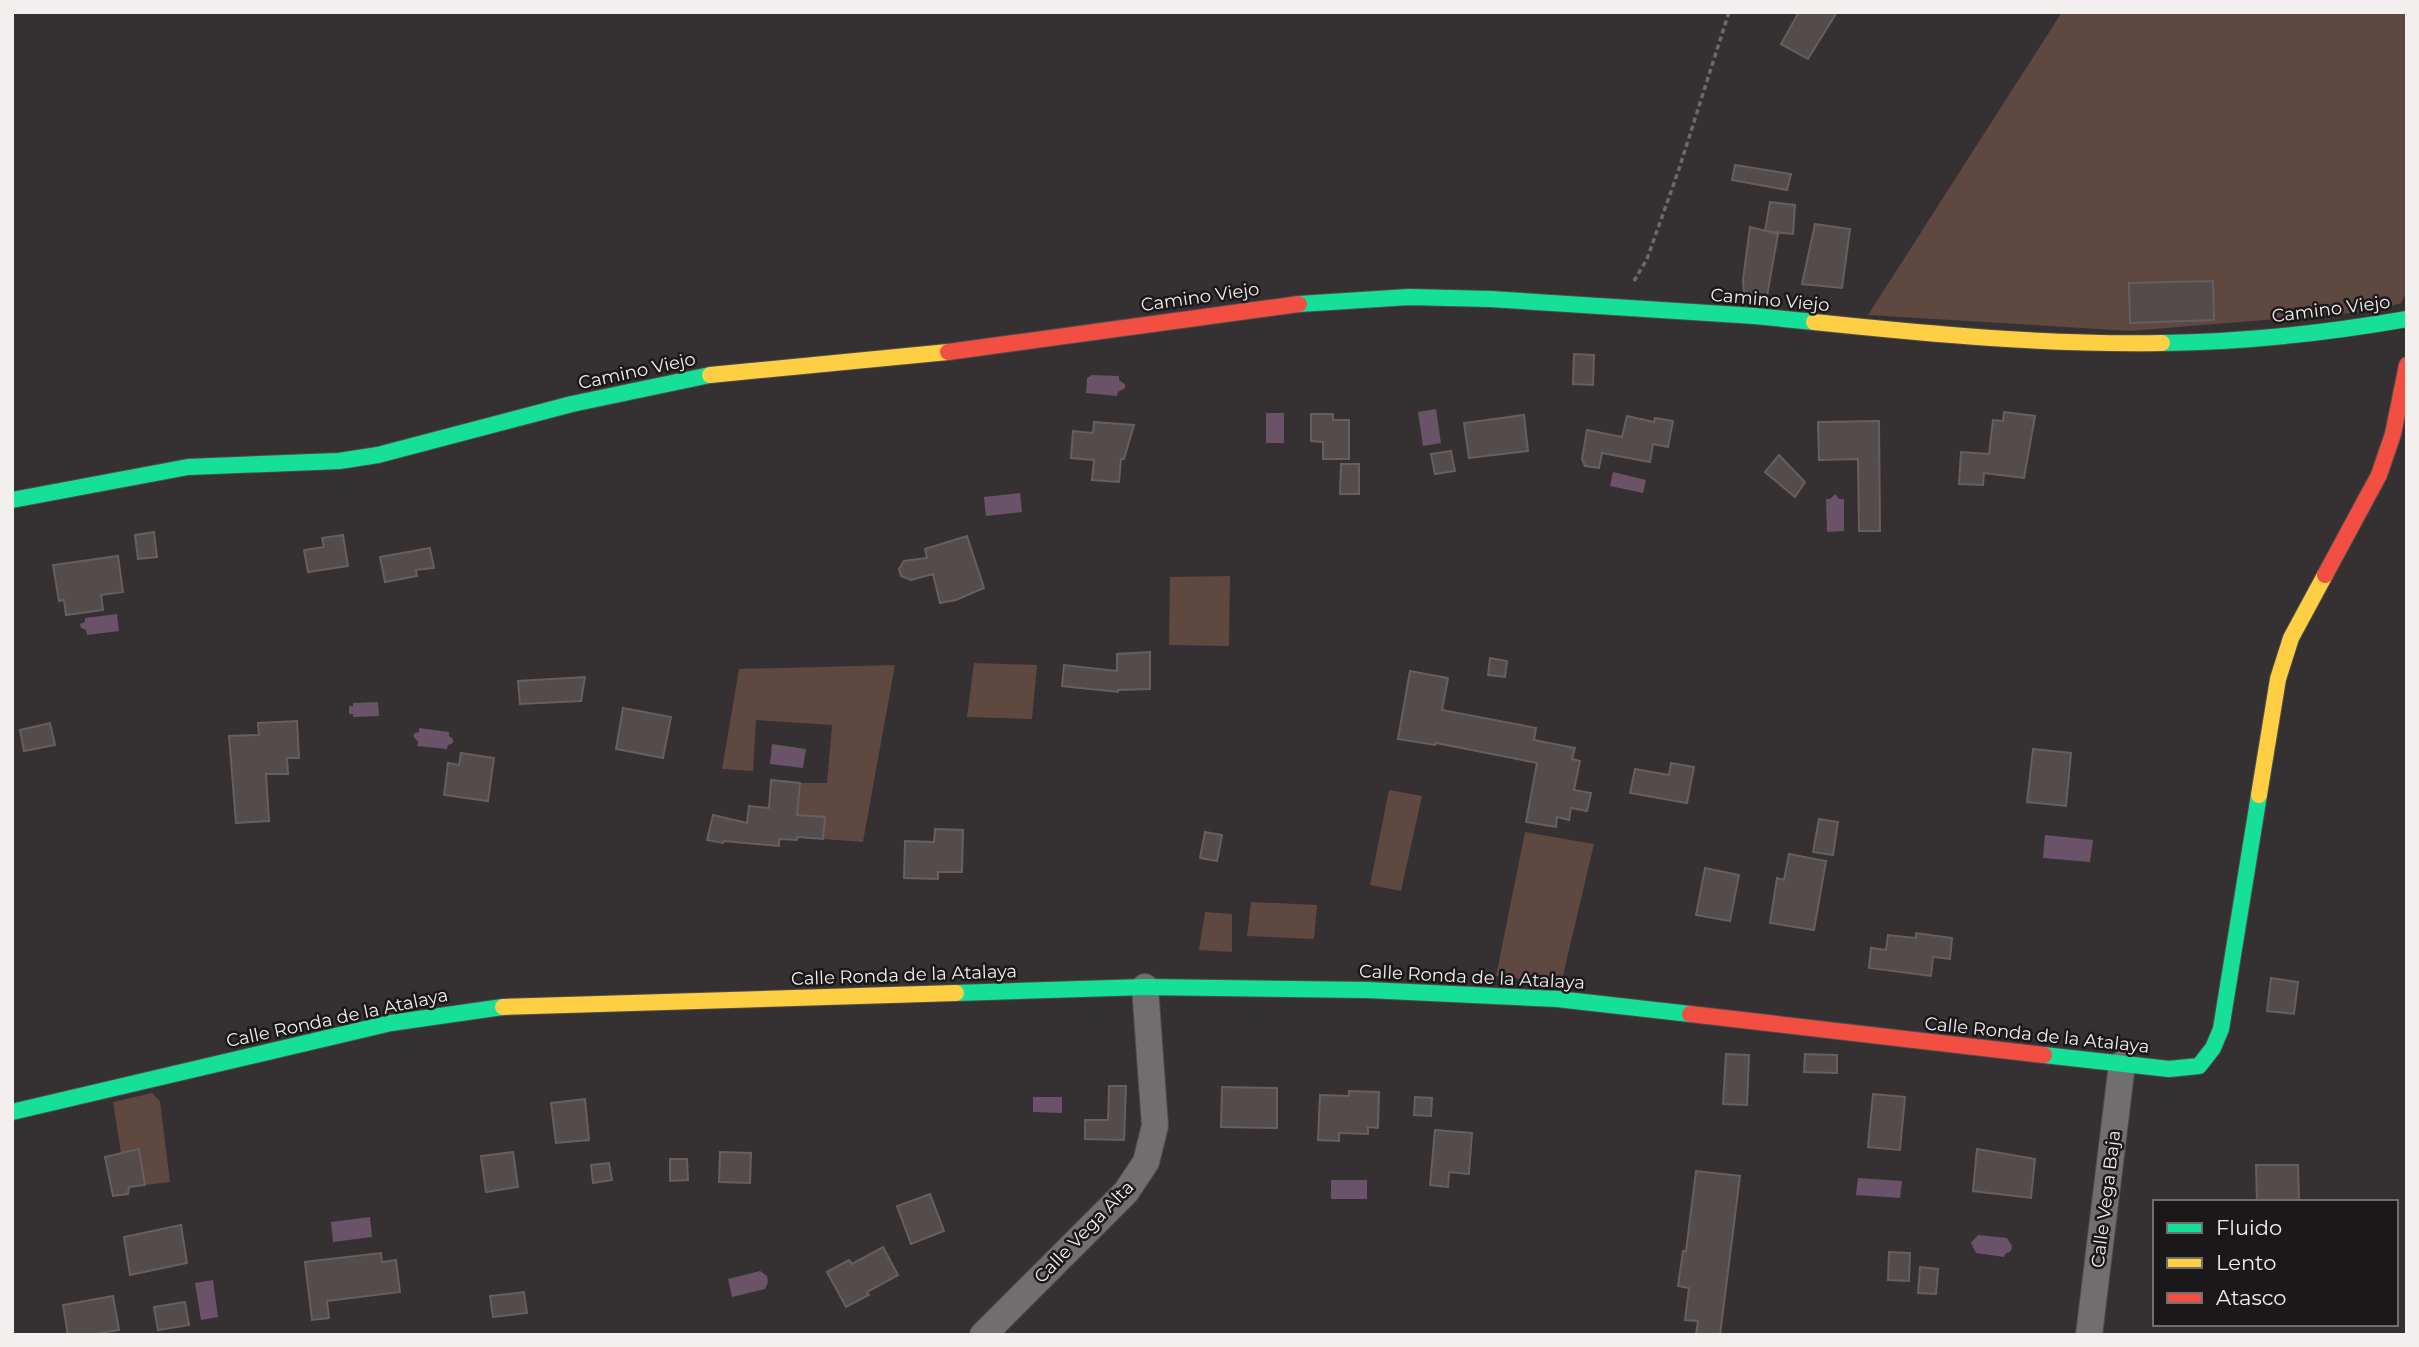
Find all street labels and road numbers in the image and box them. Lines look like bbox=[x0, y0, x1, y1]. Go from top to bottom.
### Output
street label: Camino Viejo bbox=[1139, 278, 1261, 316]
street label: Camino Viejo bbox=[1710, 284, 1830, 316]
street label: Camino Viejo bbox=[2270, 291, 2392, 327]
street label: Camino Viejo bbox=[576, 348, 698, 394]
street label: Calle Ronda de la Atalaya bbox=[791, 960, 1017, 990]
street label: Calle Ronda de la Atalaya bbox=[1359, 960, 1585, 994]
street label: Calle Ronda de la Atalaya bbox=[224, 984, 450, 1052]
street label: Calle Ronda de la Atalaya bbox=[1923, 1012, 2151, 1058]
street label: Calle Vega Baja bbox=[2087, 1129, 2125, 1269]
street label: Calle Vega Alta bbox=[1030, 1176, 1138, 1288]

